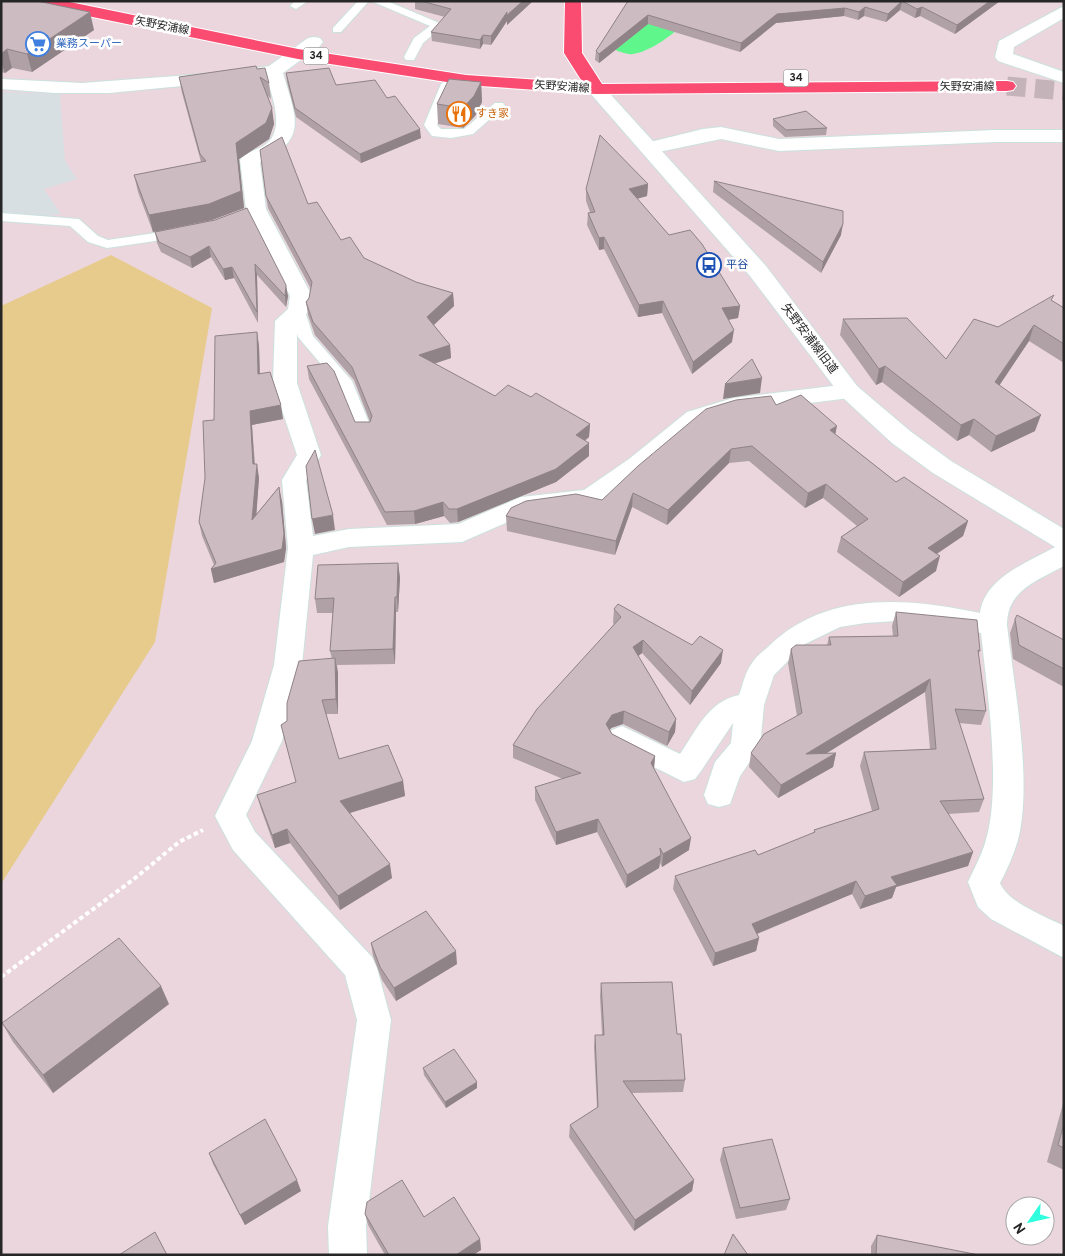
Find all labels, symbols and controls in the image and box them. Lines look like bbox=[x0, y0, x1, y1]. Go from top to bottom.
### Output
street label: 矢野安浦線 bbox=[134, 14, 190, 38]
supermarket icon: 業務スーパー bbox=[25, 31, 51, 57]
place label: 業務スーパー bbox=[56, 37, 122, 51]
road number: 34 bbox=[304, 48, 328, 64]
road number: 34 bbox=[784, 70, 808, 86]
street label: 矢野安浦線 bbox=[534, 78, 590, 96]
street label: 矢野安浦線 bbox=[940, 80, 995, 94]
restaurant icon: すき家 bbox=[446, 101, 472, 127]
place label: すき家 bbox=[476, 107, 509, 121]
bus stop icon: 平谷 bbox=[696, 252, 722, 278]
place label: 平谷 bbox=[726, 258, 748, 272]
street label: 矢野安浦線旧道 bbox=[777, 301, 841, 377]
north arrow bbox=[1005, 1196, 1055, 1246]
text: N bbox=[1011, 1219, 1030, 1236]

